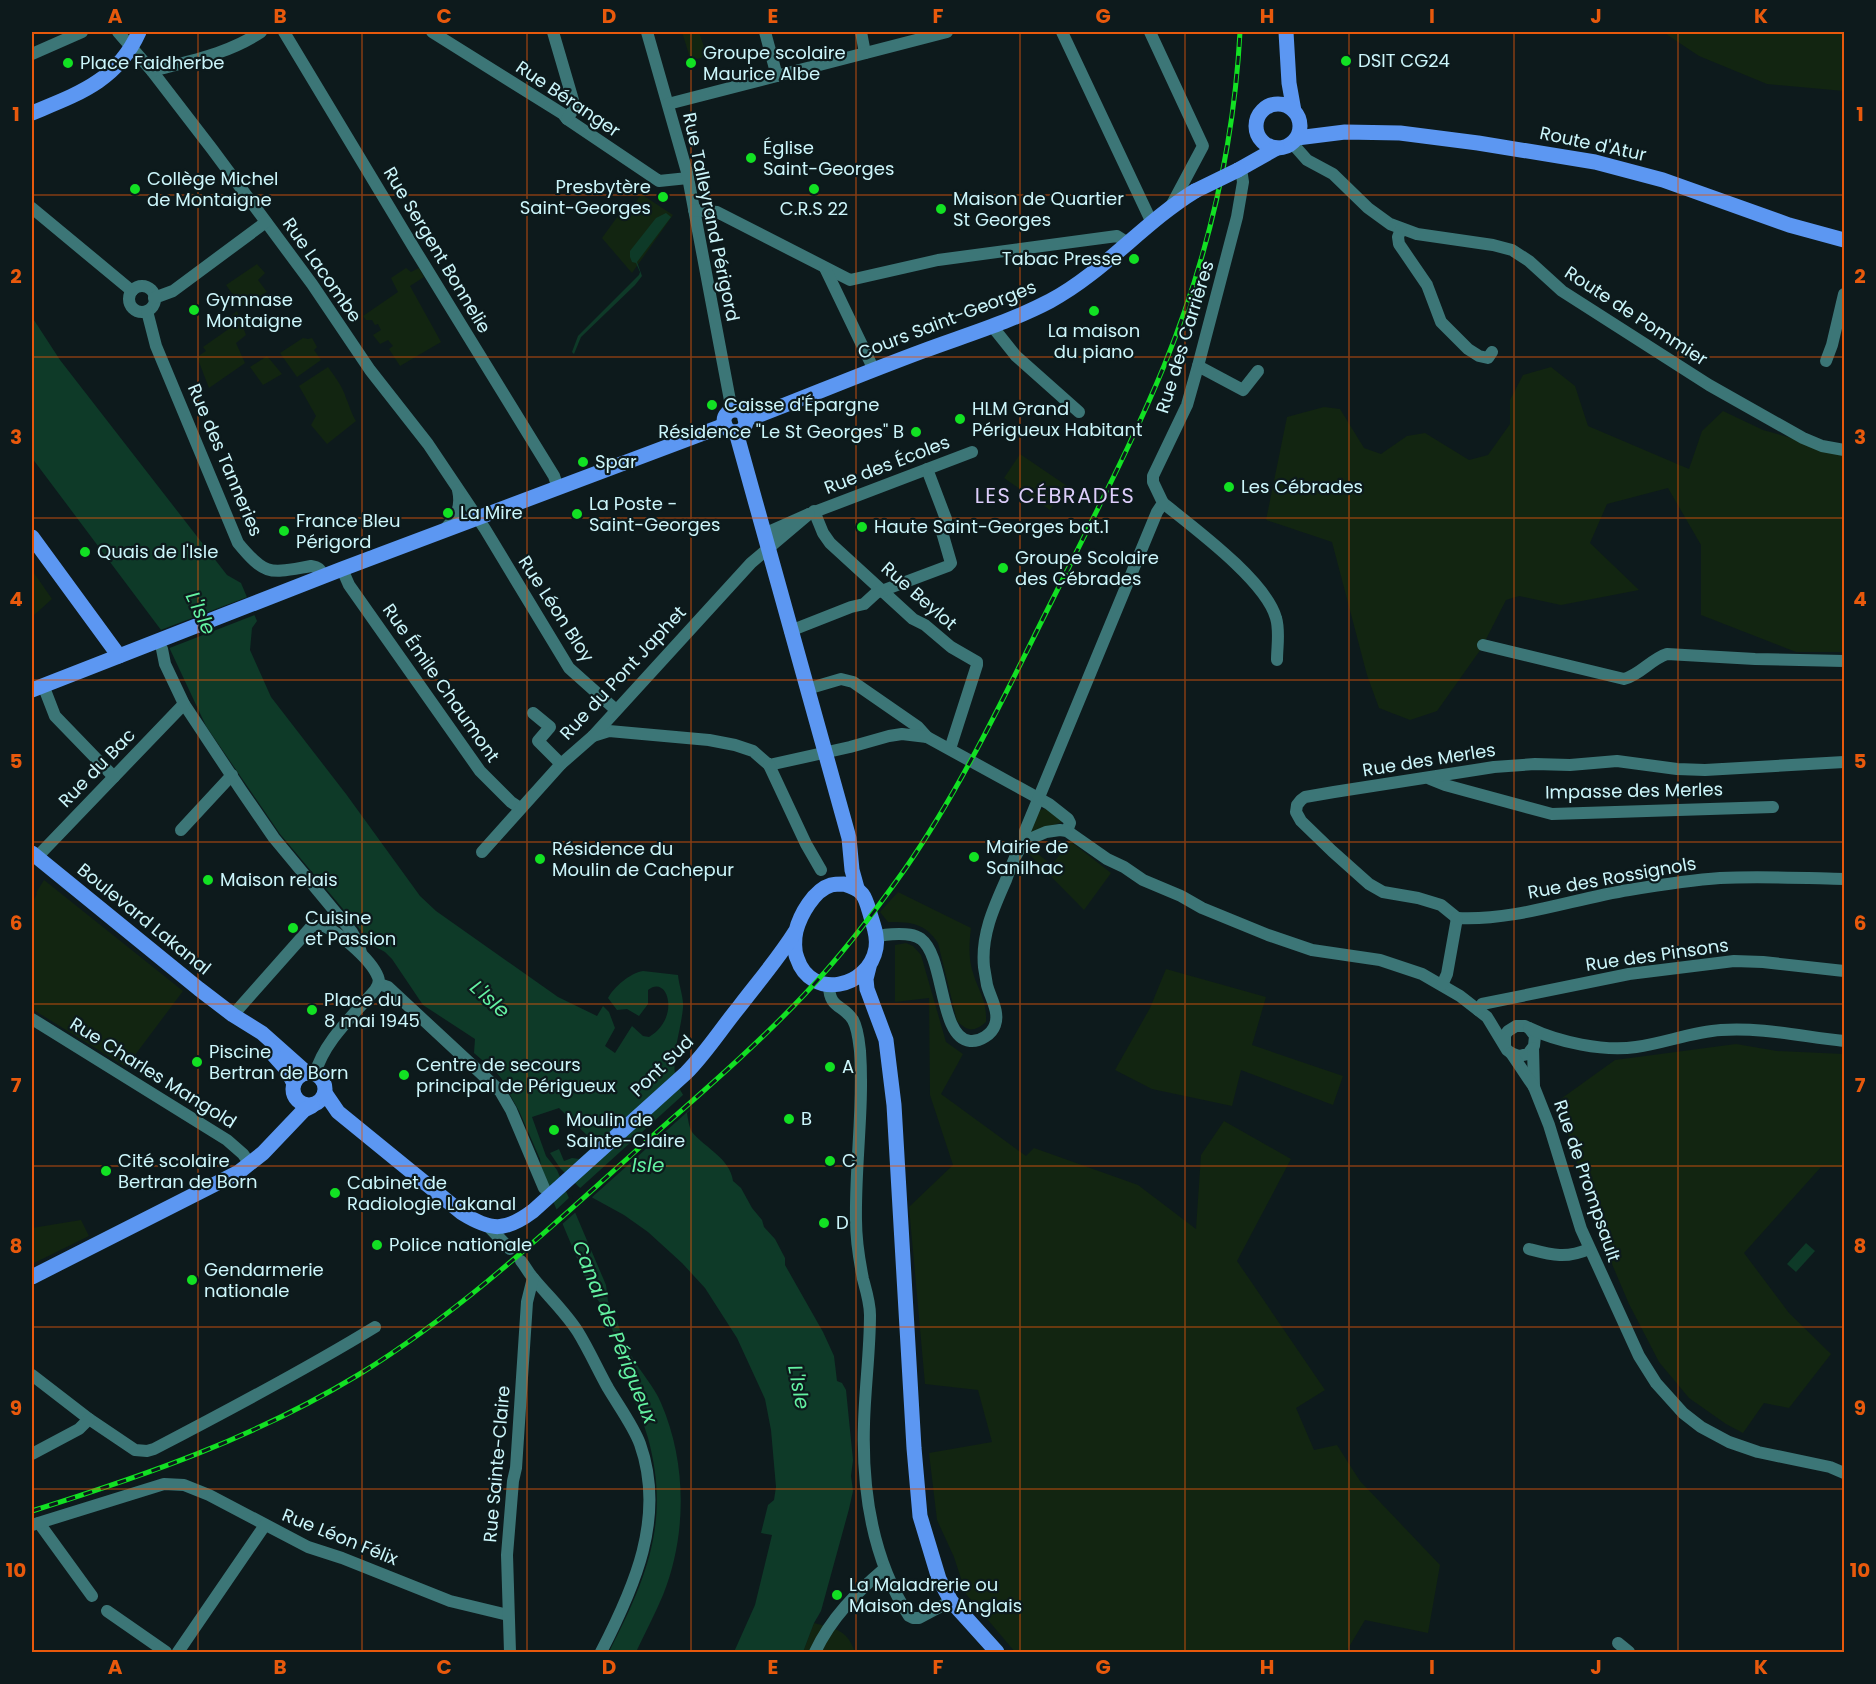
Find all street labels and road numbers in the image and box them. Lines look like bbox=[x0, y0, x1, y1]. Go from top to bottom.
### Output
street label: Rue Béranger bbox=[511, 54, 626, 143]
street label: Rue Talleyrand Périgord bbox=[677, 110, 746, 324]
street label: Route d'Atur bbox=[1537, 120, 1649, 167]
street label: Rue Sergent Bonnelie bbox=[378, 162, 497, 338]
street label: Rue Lacombe bbox=[277, 212, 368, 327]
street label: Rue des Carrières bbox=[1149, 258, 1220, 416]
street label: Route de Pommier bbox=[1560, 260, 1713, 371]
street label: Cours Saint-Georges bbox=[854, 274, 1040, 365]
street label: Rue des Tanneries bbox=[182, 380, 269, 540]
street label: Rue des Écoles bbox=[820, 429, 953, 500]
street label: Rue Léon Bloy bbox=[513, 551, 600, 667]
street label: Rue Beylot bbox=[876, 556, 963, 636]
street label: Rue Émile Chaumont bbox=[377, 598, 506, 767]
street label: Rue du Pont Japhet bbox=[554, 600, 691, 745]
street label: Rue du Bac bbox=[53, 723, 141, 813]
street label: Rue des Merles bbox=[1361, 737, 1497, 782]
street label: Impasse des Merles bbox=[1545, 776, 1723, 805]
street label: Rue des Rossignols bbox=[1526, 850, 1698, 905]
street label: Boulevard Lakanal bbox=[72, 857, 216, 980]
street label: Rue des Pinsons bbox=[1584, 932, 1730, 977]
street label: Rue Charles Mangold bbox=[65, 1011, 241, 1134]
street label: Pont Sud bbox=[625, 1029, 699, 1102]
street label: Rue de Prompsault bbox=[1548, 1096, 1627, 1265]
street label: Rue Sainte-Claire bbox=[477, 1384, 516, 1544]
street label: Rue Léon Félix bbox=[279, 1502, 402, 1571]

